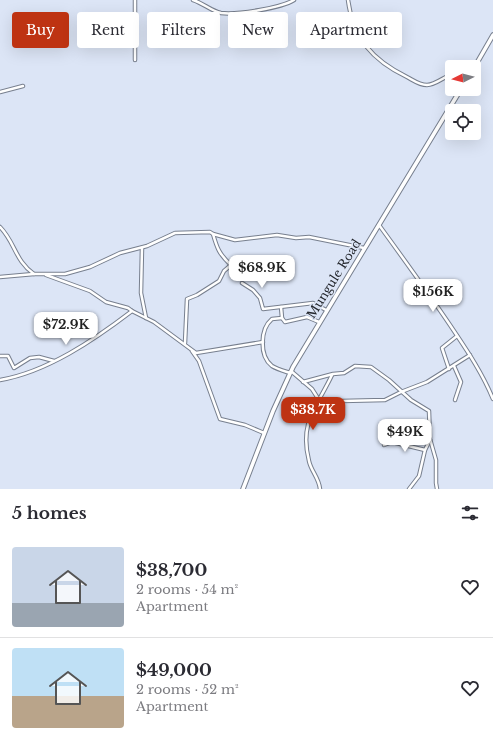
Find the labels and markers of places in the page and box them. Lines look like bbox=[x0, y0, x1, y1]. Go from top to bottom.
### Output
pin: $68.9K bbox=[229, 255, 295, 289]
pin: $156K bbox=[405, 279, 461, 313]
pin: $72.9K bbox=[33, 312, 99, 346]
pin: $38.7K bbox=[280, 397, 346, 431]
pin: $49K bbox=[381, 419, 429, 453]

